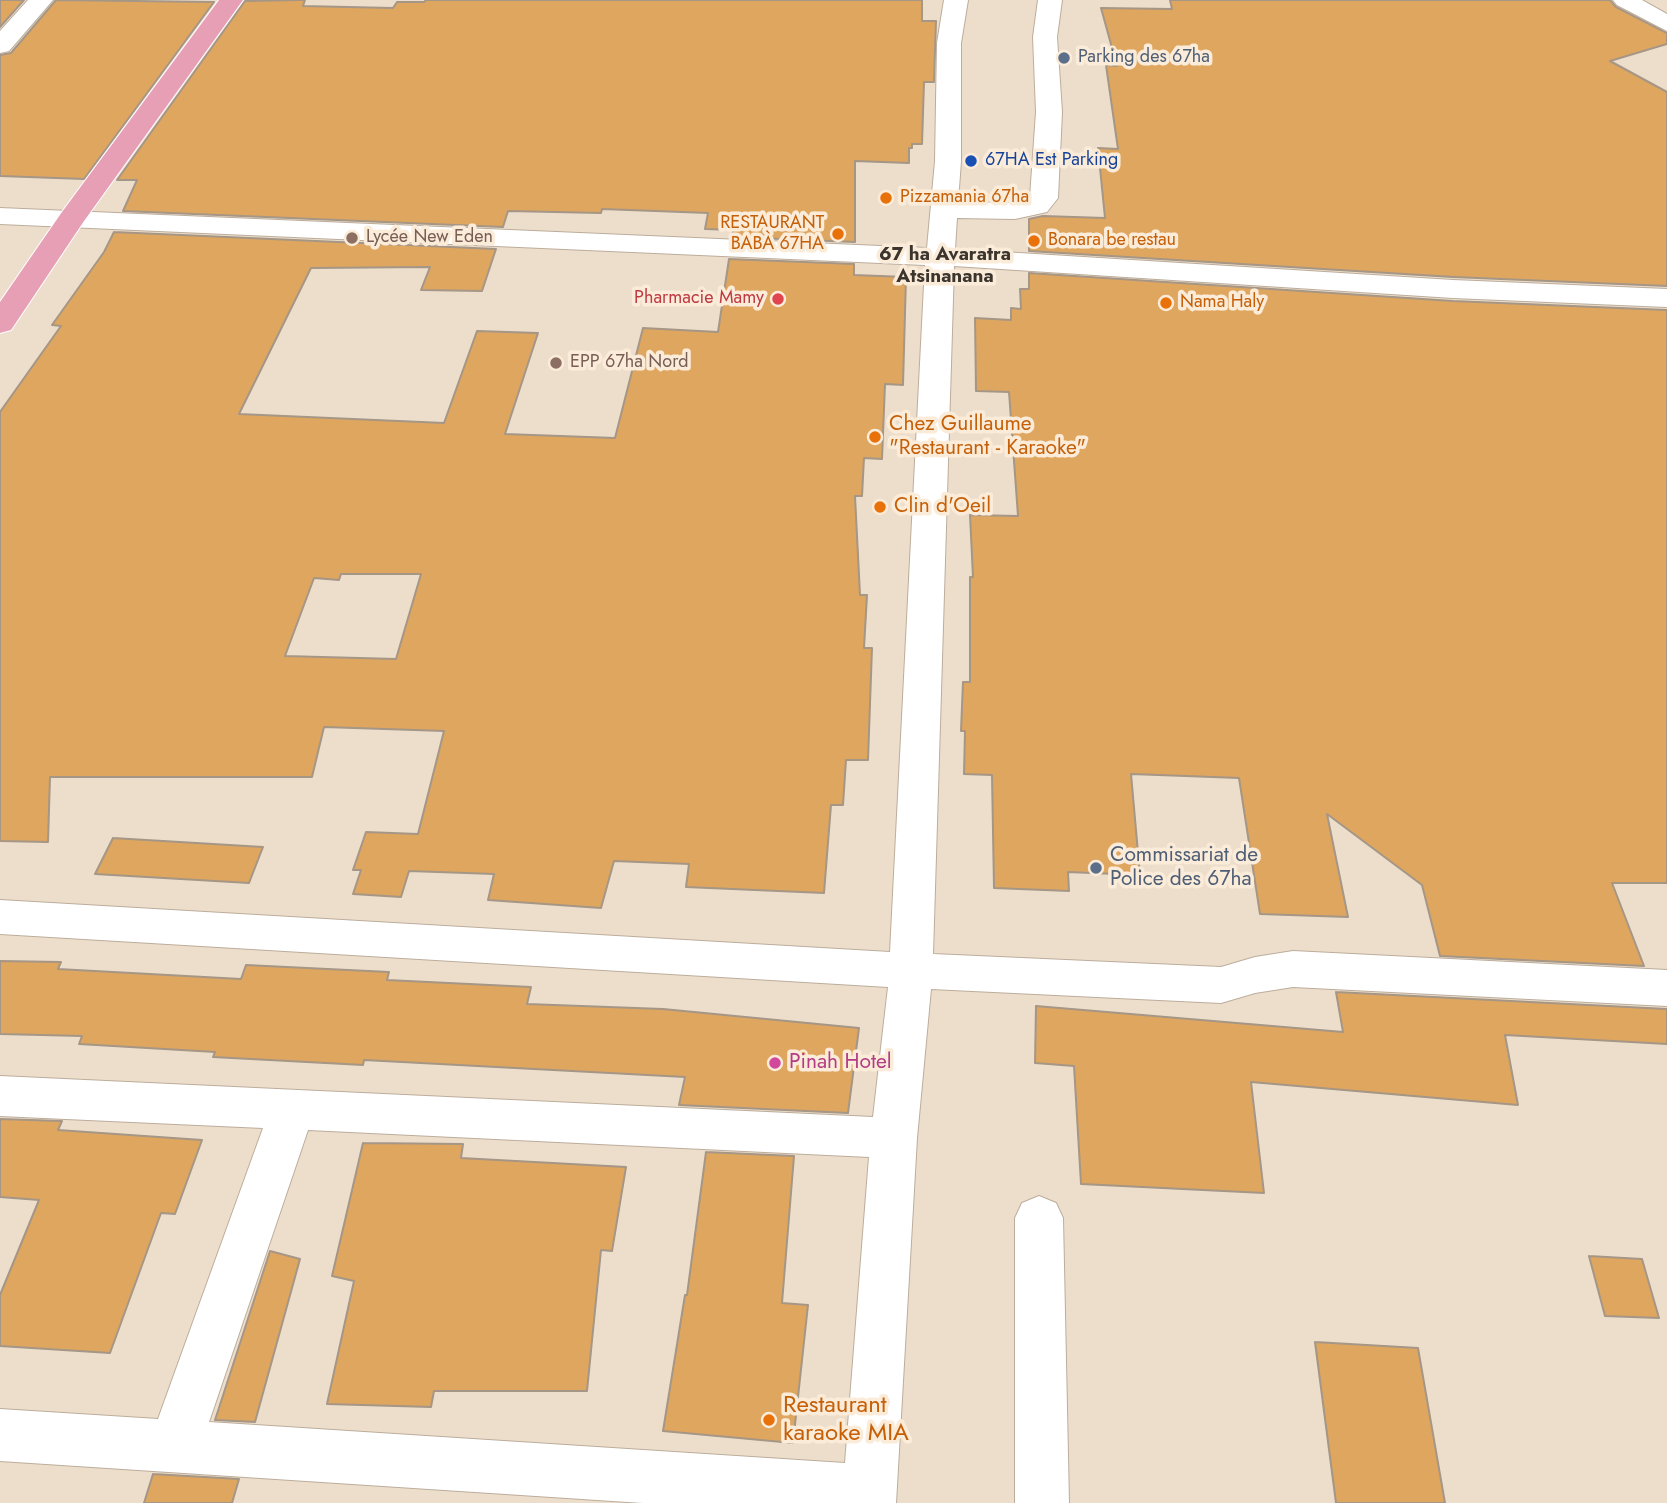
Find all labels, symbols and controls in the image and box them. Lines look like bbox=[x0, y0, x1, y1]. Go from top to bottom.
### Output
place label: Parking des 67ha bbox=[1078, 47, 1210, 69]
marker: Parking des 67ha bbox=[1056, 50, 1072, 66]
place label: 67HA Est Parking bbox=[985, 150, 1118, 172]
marker: 67HA Est Parking bbox=[963, 153, 979, 169]
place label: Pizzamania 67ha bbox=[900, 187, 1029, 209]
marker: Pizzamania 67ha bbox=[878, 190, 894, 206]
place label: RESTAURANT BABÀ 67HA bbox=[720, 213, 824, 256]
marker: RESTAURANT BABÀ 67HA bbox=[830, 226, 846, 242]
place label: Lycée New Eden bbox=[366, 227, 493, 249]
marker: Lycée New Eden bbox=[344, 230, 360, 246]
place label: Bonara be restau bbox=[1048, 230, 1176, 252]
marker: Bonara be restau bbox=[1026, 233, 1042, 249]
district label: 67 ha Avaratra Atsinanana bbox=[879, 244, 1011, 288]
place label: Pharmacie Mamy bbox=[634, 288, 764, 310]
marker: Pharmacie Mamy bbox=[770, 291, 786, 307]
place label: Nama Haly bbox=[1180, 292, 1264, 314]
marker: Nama Haly bbox=[1158, 295, 1174, 311]
place label: EPP 67ha Nord bbox=[570, 352, 689, 374]
marker: EPP 67ha Nord bbox=[548, 355, 564, 371]
place label: Chez Guillaume "Restaurant - Karaoke" bbox=[889, 412, 1086, 462]
marker: Chez Guillaume "Restaurant - Karaoke" bbox=[867, 429, 883, 445]
place label: Clin d'Oeil bbox=[894, 494, 991, 520]
marker: Clin d'Oeil bbox=[872, 499, 888, 515]
place label: Commissariat de Police des 67ha bbox=[1110, 843, 1258, 893]
marker: Commissariat de Police des 67ha bbox=[1088, 860, 1104, 876]
place label: Pinah Hotel bbox=[789, 1050, 892, 1076]
marker: Pinah Hotel bbox=[767, 1055, 783, 1071]
place label: Restaurant karaoke MIA bbox=[783, 1392, 909, 1448]
marker: Restaurant karaoke MIA bbox=[761, 1412, 777, 1428]

